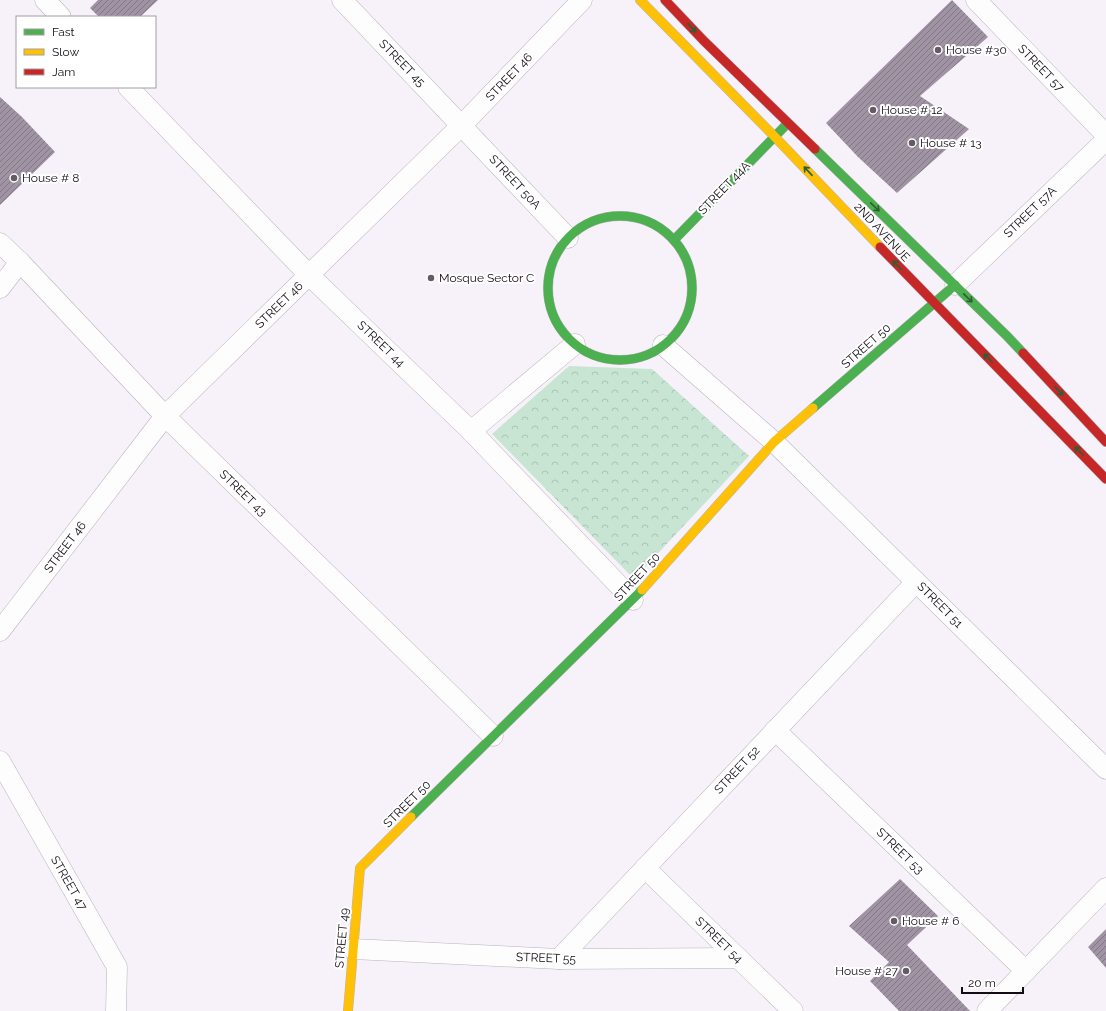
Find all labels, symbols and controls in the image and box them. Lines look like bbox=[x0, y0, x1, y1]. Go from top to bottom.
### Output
legend bbox=[16, 16, 156, 88]
one-way arrow bbox=[687, 23, 697, 33]
text: Fast bbox=[52, 25, 75, 39]
street label: STREET 45 bbox=[376, 36, 428, 90]
street label: STREET 57 bbox=[1015, 42, 1067, 95]
place label: House #30 bbox=[946, 43, 1007, 57]
text: Slow bbox=[52, 45, 79, 59]
marker: House #30 bbox=[933, 45, 943, 55]
street label: STREET 46 bbox=[483, 50, 535, 104]
text: Jam bbox=[52, 65, 75, 79]
place label: House # 12 bbox=[881, 103, 943, 117]
marker: House # 12 bbox=[868, 105, 878, 115]
place label: House # 13 bbox=[920, 136, 982, 150]
marker: House # 13 bbox=[907, 138, 917, 148]
street label: STREET 50A bbox=[486, 152, 544, 212]
street label: STREET 44A bbox=[695, 159, 753, 217]
one-way arrow bbox=[803, 166, 813, 176]
place label: House # 8 bbox=[22, 171, 79, 185]
marker: House # 8 bbox=[9, 173, 19, 183]
street label: STREET 57A bbox=[1001, 183, 1059, 241]
street label: 2ND AVENUE bbox=[851, 200, 913, 264]
one-way arrow bbox=[870, 202, 880, 212]
one-way arrow bbox=[893, 261, 902, 271]
place label: Mosque Sector C bbox=[439, 271, 534, 285]
marker: Mosque Sector C bbox=[426, 273, 436, 283]
street label: STREET 46 bbox=[252, 279, 306, 331]
one-way arrow bbox=[963, 293, 973, 303]
street label: STREET 44 bbox=[354, 318, 408, 370]
street label: STREET 50 bbox=[838, 321, 894, 371]
one-way arrow bbox=[983, 353, 993, 363]
one-way arrow bbox=[1054, 386, 1064, 396]
one-way arrow bbox=[1074, 446, 1084, 456]
street label: STREET 43 bbox=[217, 467, 269, 519]
street label: STREET 46 bbox=[41, 518, 89, 576]
street label: STREET 50 bbox=[611, 550, 663, 604]
street label: STREET 51 bbox=[914, 579, 966, 631]
street label: STREET 52 bbox=[711, 743, 763, 797]
street label: STREET 50 bbox=[381, 778, 433, 830]
street label: STREET 53 bbox=[874, 825, 926, 877]
street label: STREET 47 bbox=[48, 854, 90, 913]
street label: STREET 49 bbox=[332, 907, 352, 969]
street label: STREET 54 bbox=[692, 914, 746, 966]
place label: House # 6 bbox=[902, 914, 959, 928]
marker: House # 6 bbox=[889, 916, 899, 926]
street label: STREET 55 bbox=[516, 950, 577, 966]
place label: House # 27 bbox=[835, 964, 899, 978]
marker: House # 27 bbox=[901, 966, 911, 976]
scale bar bbox=[962, 969, 1023, 995]
text: 20 m bbox=[968, 976, 996, 990]

